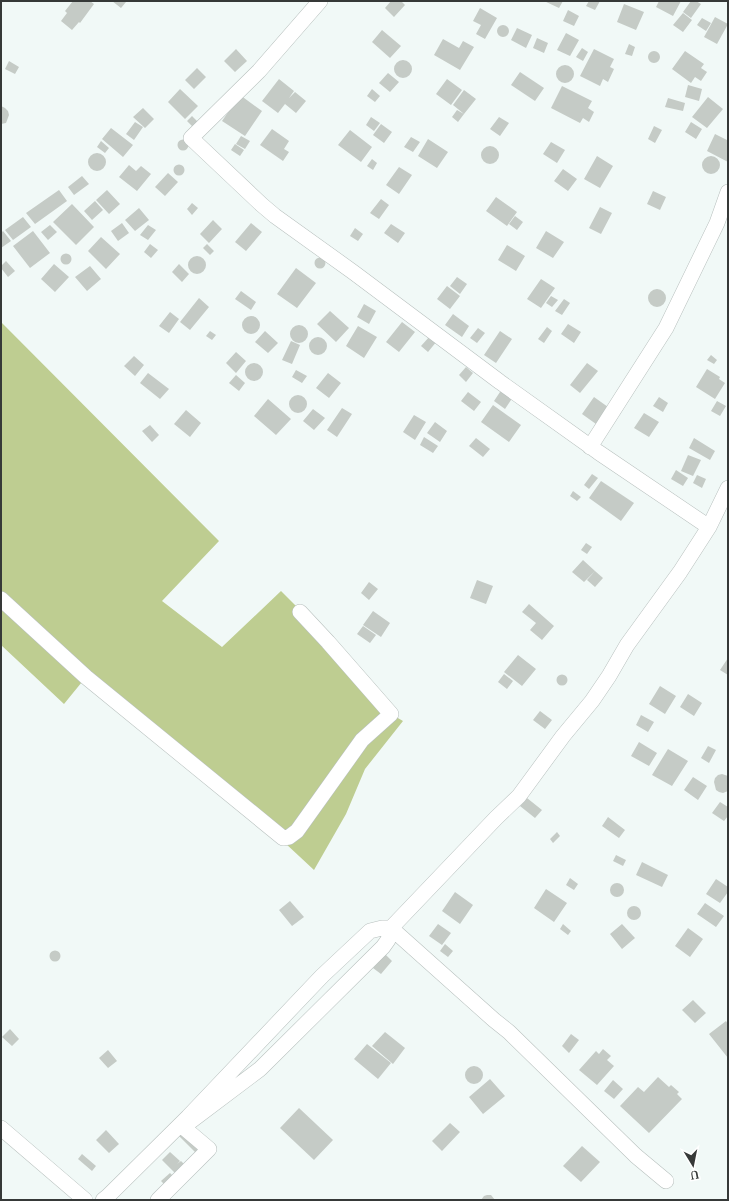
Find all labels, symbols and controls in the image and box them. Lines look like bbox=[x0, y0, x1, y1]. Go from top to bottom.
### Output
north arrow bbox=[673, 1145, 713, 1185]
text: U bbox=[689, 1167, 700, 1183]

